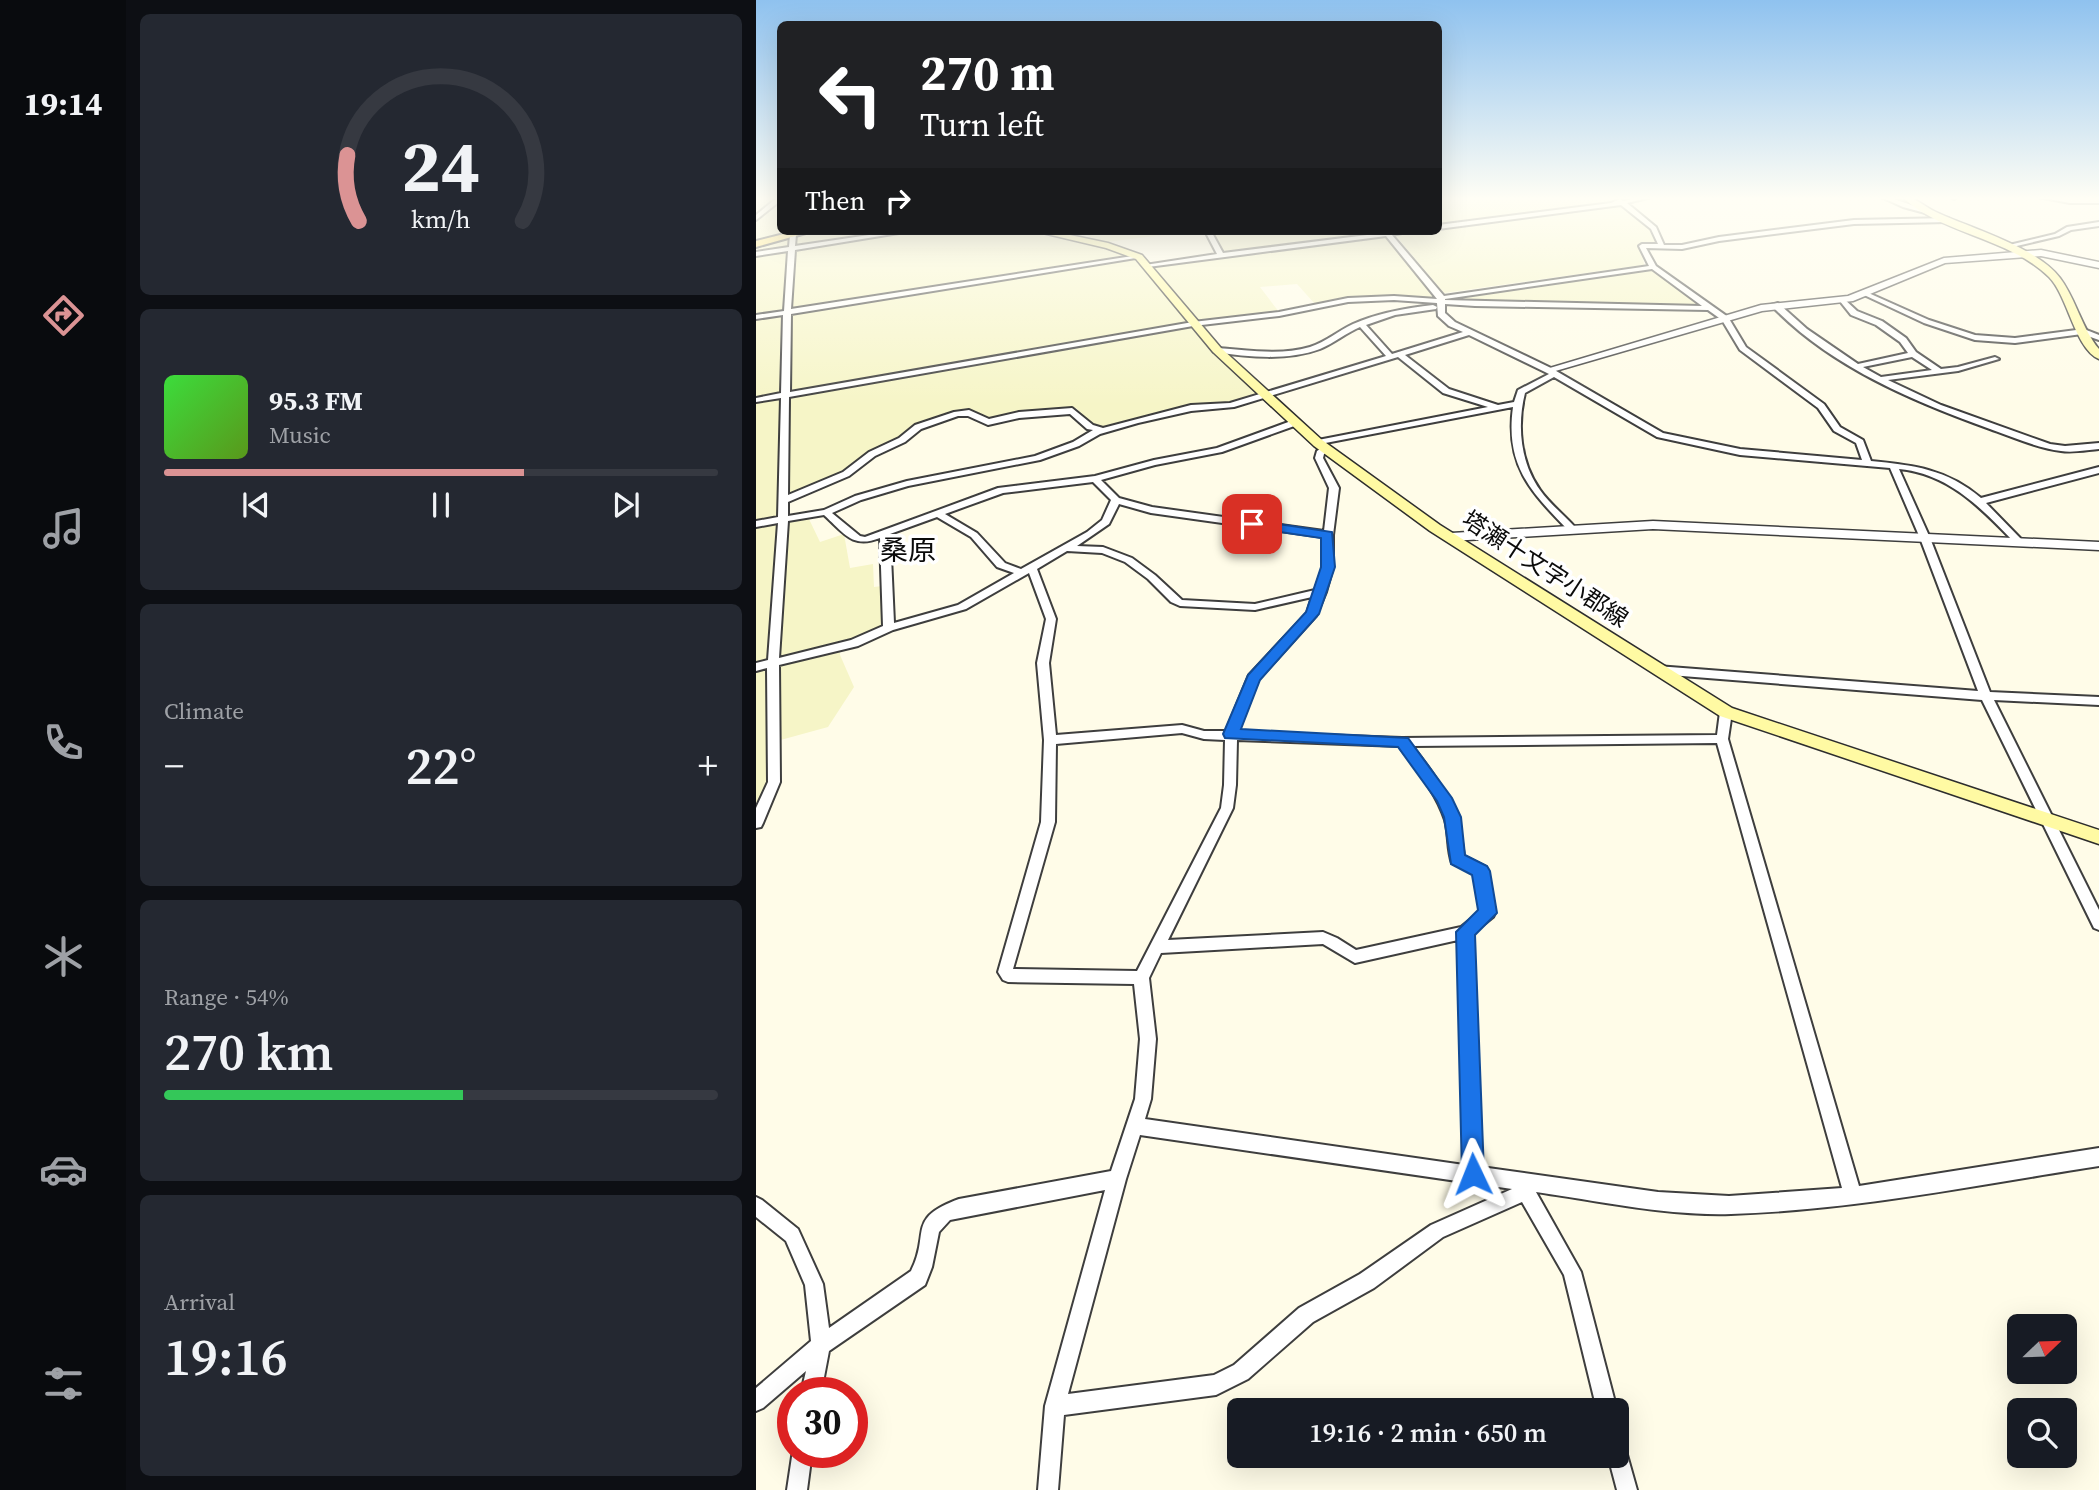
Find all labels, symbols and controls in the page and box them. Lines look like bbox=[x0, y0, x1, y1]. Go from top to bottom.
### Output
text: 270 m bbox=[920, 39, 1055, 106]
icon: left bbox=[805, 49, 896, 140]
text: 19:14 bbox=[24, 82, 102, 126]
text: Turn left bbox=[920, 103, 1044, 147]
text: 24 bbox=[402, 116, 480, 215]
icon: right bbox=[879, 182, 917, 220]
text: Then bbox=[805, 183, 865, 219]
text: km/h bbox=[411, 201, 471, 235]
icon: directions bbox=[39, 291, 88, 340]
text: 95.3 FM bbox=[269, 383, 363, 419]
text: Music bbox=[269, 419, 331, 451]
icon: previous bbox=[237, 486, 275, 524]
icon: pause bbox=[422, 486, 460, 524]
icon: next bbox=[607, 486, 645, 524]
pin bbox=[1222, 494, 1282, 554]
street label: 塔瀬十文字小郡線 bbox=[1456, 502, 1635, 635]
icon: music bbox=[39, 504, 88, 553]
icon: arrive bbox=[1233, 505, 1271, 543]
district label: 桑原 bbox=[880, 531, 936, 569]
text: Climate bbox=[164, 695, 244, 727]
icon: phone bbox=[39, 718, 88, 767]
text: 22° bbox=[405, 730, 477, 801]
text: − bbox=[164, 740, 184, 792]
text: + bbox=[698, 740, 718, 792]
icon: climate bbox=[39, 932, 88, 981]
text: Range · 54% bbox=[164, 981, 289, 1013]
text: 270 km bbox=[164, 1016, 333, 1087]
position arrow bbox=[1436, 1137, 1510, 1211]
icon: car bbox=[39, 1145, 88, 1194]
text: Arrival bbox=[164, 1286, 235, 1318]
north arrow bbox=[2007, 1314, 2077, 1384]
map controls bbox=[2007, 1314, 2077, 1468]
text: 19:16 bbox=[164, 1321, 288, 1392]
icon: filters bbox=[39, 1359, 88, 1408]
speed limit sign: 30 bbox=[777, 1377, 868, 1468]
button: search bbox=[2007, 1398, 2077, 1468]
text: 19:16 · 2 min · 650 m bbox=[1309, 1415, 1547, 1451]

